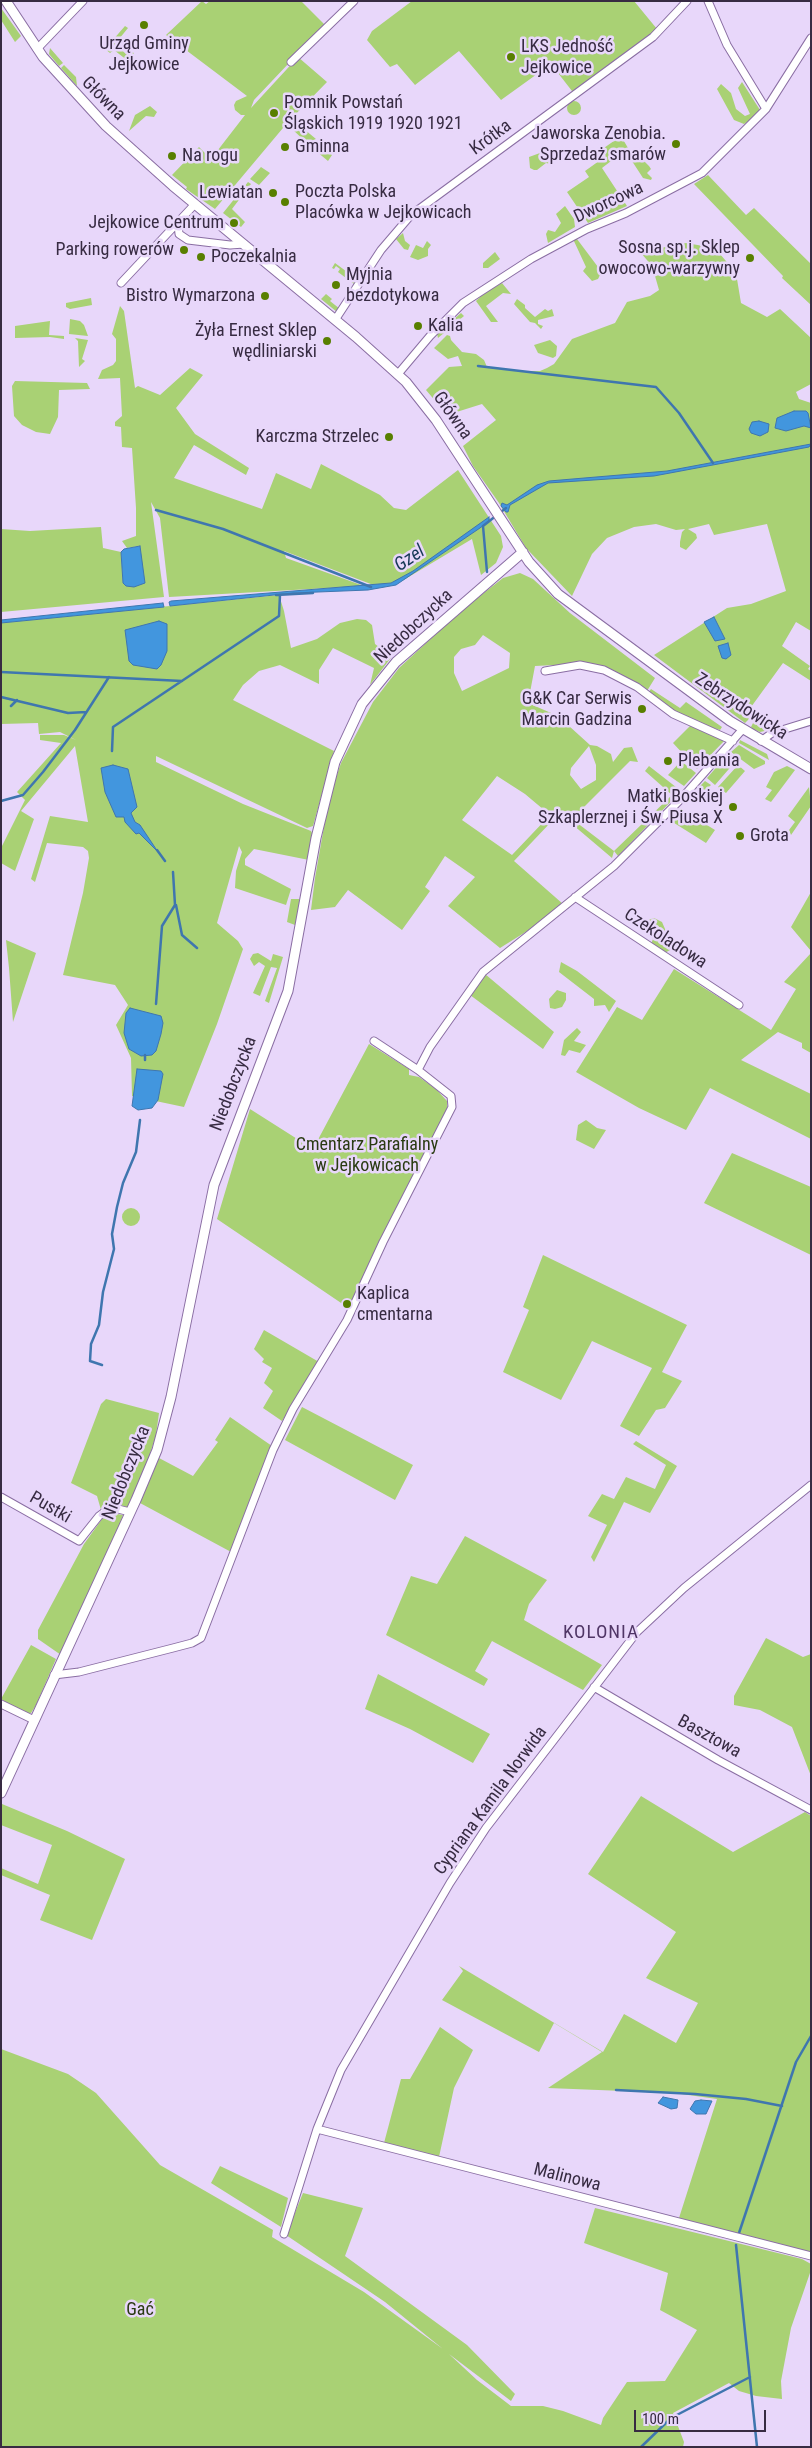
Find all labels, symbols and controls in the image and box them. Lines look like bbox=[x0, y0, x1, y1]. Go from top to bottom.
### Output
marker: Urząd Gminy Jejkowice bbox=[138, 19, 150, 31]
place label: Urząd Gminy Jejkowice bbox=[99, 33, 189, 76]
place label: LKS Jedność Jejkowice bbox=[521, 36, 613, 78]
marker: LKS Jedność Jejkowice bbox=[505, 51, 517, 63]
street label: Główna bbox=[77, 73, 129, 125]
place label: Pomnik Powstań Śląskich 1919 1920 1921 bbox=[284, 92, 463, 134]
marker: Pomnik Powstań Śląskich 1919 1920 1921 bbox=[268, 107, 280, 119]
street label: Krótka bbox=[466, 116, 516, 160]
place label: Jaworska Zenobia. Sprzedaż smarów bbox=[532, 123, 666, 166]
place label: Gminna bbox=[295, 136, 349, 158]
marker: Jaworska Zenobia. Sprzedaż smarów bbox=[670, 138, 682, 150]
marker: Gminna bbox=[279, 141, 291, 153]
place label: Na rogu bbox=[182, 145, 238, 167]
marker: Na rogu bbox=[166, 150, 178, 162]
street label: Dworcowa bbox=[571, 178, 647, 228]
place label: Poczta Polska Placówka w Jejkowicach bbox=[295, 181, 472, 223]
place label: Lewiatan bbox=[199, 182, 263, 204]
marker: Lewiatan bbox=[267, 187, 279, 199]
marker: Poczta Polska Placówka w Jejkowicach bbox=[279, 196, 291, 208]
place label: Jejkowice Centrum bbox=[89, 212, 224, 234]
marker: Jejkowice Centrum bbox=[228, 217, 240, 229]
place label: Sosna sp.j. Sklep owocowo-warzywny bbox=[599, 237, 740, 280]
place label: Parking rowerów bbox=[56, 239, 174, 261]
marker: Parking rowerów bbox=[178, 244, 190, 256]
place label: Poczekalnia bbox=[211, 246, 297, 268]
marker: Poczekalnia bbox=[195, 251, 207, 263]
marker: Sosna sp.j. Sklep owocowo-warzywny bbox=[744, 252, 756, 264]
place label: Myjnia bezdotykowa bbox=[346, 264, 439, 306]
marker: Myjnia bezdotykowa bbox=[330, 279, 342, 291]
place label: Bistro Wymarzona bbox=[126, 285, 255, 307]
marker: Bistro Wymarzona bbox=[259, 290, 271, 302]
place label: Kalia bbox=[428, 315, 463, 337]
place label: Żyła Ernest Sklep wędliniarski bbox=[195, 320, 317, 362]
marker: Kalia bbox=[412, 320, 424, 332]
marker: Żyła Ernest Sklep wędliniarski bbox=[321, 335, 333, 347]
street label: Główna bbox=[428, 388, 476, 444]
place label: Karczma Strzelec bbox=[255, 426, 379, 448]
marker: Karczma Strzelec bbox=[383, 431, 395, 443]
water label: Gzel bbox=[390, 541, 430, 577]
street label: Niedobczycka bbox=[370, 585, 458, 669]
street label: Zebrzydowicka bbox=[691, 669, 791, 745]
place label: G&K Car Serwis Marcin Gadzina bbox=[522, 688, 632, 731]
marker: G&K Car Serwis Marcin Gadzina bbox=[636, 703, 648, 715]
place label: Plebania bbox=[678, 750, 740, 772]
marker: Plebania bbox=[662, 755, 674, 767]
place label: Matki Boskiej Szkaplerznej i Św. Piusa X bbox=[538, 786, 723, 829]
marker: Matki Boskiej Szkaplerznej i Św. Piusa X bbox=[727, 801, 739, 813]
place label: Grota bbox=[750, 825, 789, 847]
marker: Grota bbox=[734, 830, 746, 842]
street label: Czekoladowa bbox=[619, 904, 711, 974]
street label: Niedobczycka bbox=[206, 1034, 262, 1134]
park label: Cmentarz Parafialny w Jejkowicach bbox=[296, 1134, 438, 1176]
place label: Kaplica cmentarna bbox=[357, 1283, 433, 1326]
marker: Kaplica cmentarna bbox=[341, 1298, 353, 1310]
street label: Niedobczycka bbox=[98, 1423, 156, 1523]
street label: Pustki bbox=[25, 1488, 75, 1528]
district label: KOLONIA bbox=[562, 1622, 640, 1644]
street label: Basztowa bbox=[674, 1711, 744, 1763]
street label: Cypriana Kamila Norwida bbox=[430, 1722, 552, 1880]
street label: Malinowa bbox=[531, 2159, 603, 2197]
park label: Gać bbox=[126, 2299, 154, 2321]
scale bar bbox=[637, 2400, 770, 2432]
text: 100 m bbox=[642, 2410, 679, 2428]

